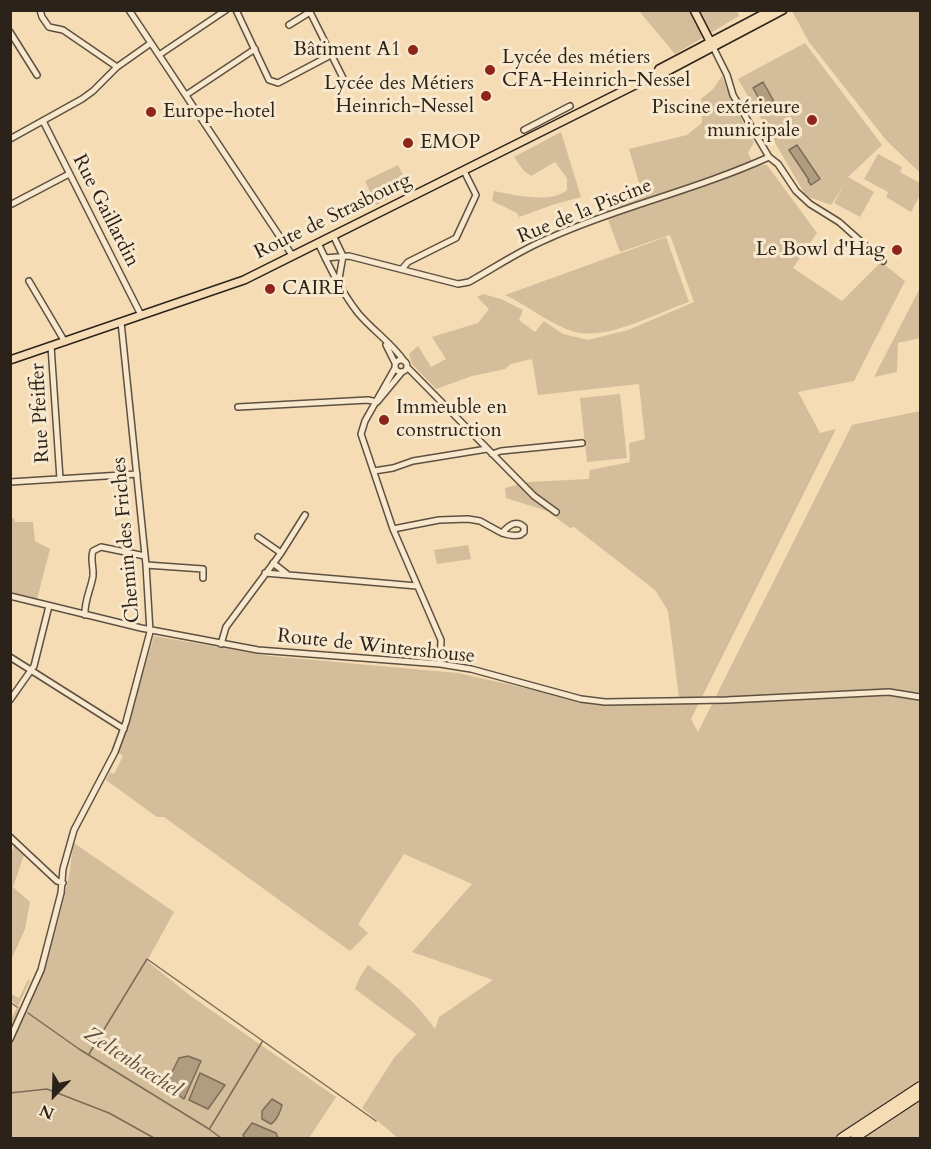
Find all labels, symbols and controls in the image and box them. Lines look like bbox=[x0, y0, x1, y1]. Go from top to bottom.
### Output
place label: Bâtiment A1 bbox=[293, 38, 401, 62]
marker: Bâtiment A1 bbox=[406, 43, 420, 57]
place label: Lycée des métiers CFA-Heinrich-Nessel bbox=[502, 46, 690, 93]
marker: Lycée des métiers CFA-Heinrich-Nessel bbox=[483, 63, 497, 77]
place label: Lycée des Métiers Heinrich-Nessel bbox=[324, 72, 474, 119]
marker: Lycée des Métiers Heinrich-Nessel bbox=[479, 89, 493, 103]
place label: Piscine extérieure municipale bbox=[652, 96, 800, 143]
place label: Europe-hotel bbox=[163, 100, 275, 124]
marker: Europe-hotel bbox=[144, 105, 158, 119]
marker: Piscine extérieure municipale bbox=[805, 113, 819, 127]
place label: EMOP bbox=[420, 131, 480, 155]
marker: EMOP bbox=[401, 136, 415, 150]
street label: Rue Gaillardin bbox=[66, 151, 144, 271]
street label: Route de Strasbourg bbox=[251, 169, 415, 265]
street label: Rue de la Piscine bbox=[514, 174, 656, 250]
place label: Le Bowl d'Hag bbox=[756, 238, 885, 262]
marker: Le Bowl d'Hag bbox=[890, 243, 904, 257]
place label: CAIRE bbox=[282, 277, 345, 301]
marker: CAIRE bbox=[263, 282, 277, 296]
street label: Rue Pfeiffer bbox=[26, 362, 56, 464]
place label: Immeuble en construction bbox=[396, 396, 507, 443]
marker: Immeuble en construction bbox=[377, 413, 391, 427]
street label: Chemin des Friches bbox=[108, 456, 146, 624]
street label: Route de Wintershouse bbox=[276, 625, 476, 669]
water label: Zeltenbaechel bbox=[79, 1022, 185, 1104]
north arrow bbox=[24, 1065, 84, 1125]
text: N bbox=[36, 1099, 58, 1124]

